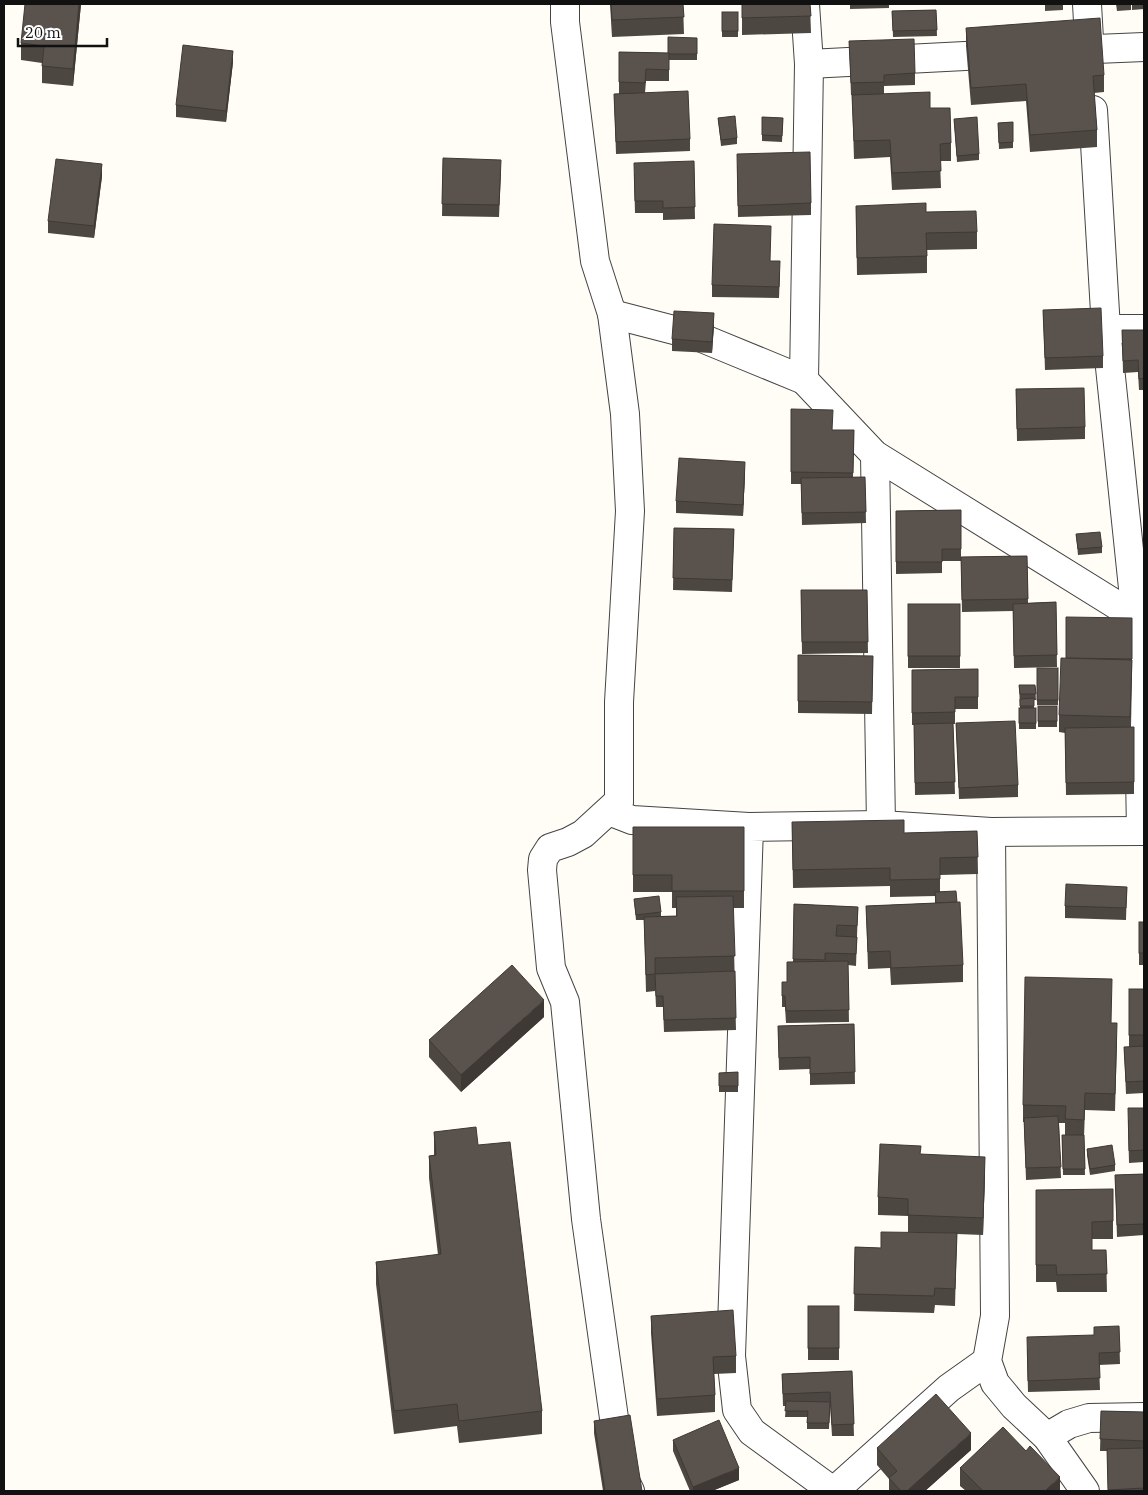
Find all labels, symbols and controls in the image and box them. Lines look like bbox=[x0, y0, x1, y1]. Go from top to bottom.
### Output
scale bar bbox=[18, 15, 106, 47]
text: 20 m bbox=[25, 23, 61, 42]

